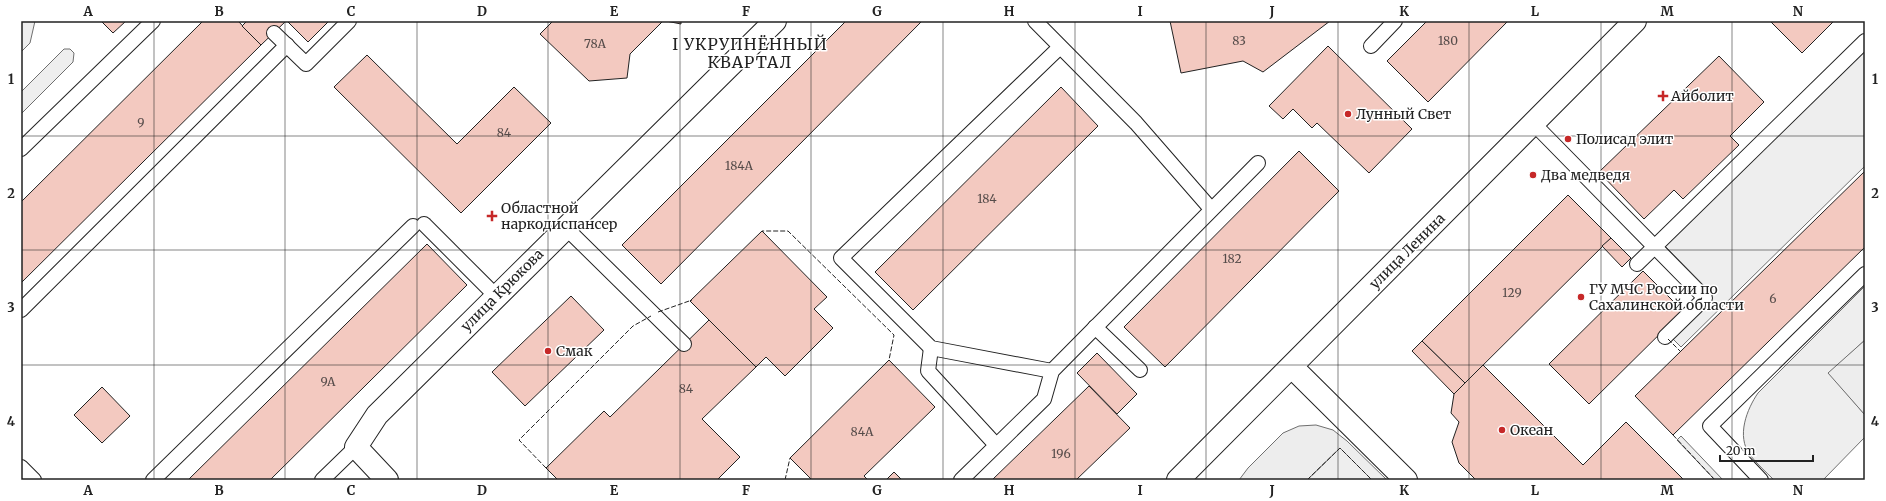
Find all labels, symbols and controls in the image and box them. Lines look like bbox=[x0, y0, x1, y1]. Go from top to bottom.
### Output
text: A bbox=[82, 3, 93, 20]
text: B bbox=[214, 3, 224, 20]
text: C bbox=[347, 3, 356, 20]
text: D bbox=[477, 3, 487, 20]
text: E bbox=[610, 3, 619, 20]
text: F bbox=[742, 3, 750, 20]
text: G bbox=[872, 3, 882, 20]
text: H bbox=[1004, 3, 1015, 20]
text: I bbox=[1137, 3, 1143, 20]
text: J bbox=[1268, 3, 1275, 20]
text: K bbox=[1399, 3, 1409, 20]
text: L bbox=[1531, 3, 1540, 20]
text: M bbox=[1660, 3, 1674, 20]
text: N bbox=[1793, 3, 1804, 20]
house number: 83 bbox=[1232, 33, 1246, 48]
house number: 180 bbox=[1438, 33, 1458, 48]
district label: I УКРУПНЁННЫЙ КВАРТАЛ bbox=[672, 34, 828, 72]
house number: 78А bbox=[584, 36, 607, 51]
text: 1 bbox=[8, 71, 14, 88]
text: 1 bbox=[1872, 71, 1878, 88]
place label: Айболит bbox=[1670, 87, 1734, 105]
marker: Айболит bbox=[1658, 91, 1668, 101]
place label: Лунный Свет bbox=[1356, 105, 1452, 123]
marker: Лунный Свет bbox=[1343, 109, 1353, 119]
house number: 9 bbox=[137, 115, 145, 130]
house number: 84 bbox=[497, 125, 512, 140]
place label: Полисад элит bbox=[1576, 130, 1674, 148]
marker: Полисад элит bbox=[1563, 134, 1573, 144]
house number: 184А bbox=[725, 158, 753, 173]
place label: Два медведя bbox=[1541, 166, 1630, 184]
marker: Два медведя bbox=[1528, 170, 1538, 180]
text: 2 bbox=[7, 185, 15, 202]
text: 2 bbox=[1871, 185, 1879, 202]
house number: 184 bbox=[977, 191, 997, 206]
place label: Областной наркодиспансер bbox=[501, 199, 618, 233]
street label: улица Ленина bbox=[1365, 209, 1449, 293]
marker: Областной наркодиспансер bbox=[486, 210, 498, 222]
street label: улица Крюкова bbox=[457, 245, 547, 335]
house number: 182 bbox=[1222, 251, 1242, 266]
place label: ГУ МЧС России по Сахалинской области bbox=[1589, 280, 1744, 314]
house number: 129 bbox=[1502, 285, 1522, 300]
house number: 6 bbox=[1769, 291, 1777, 306]
marker: ГУ МЧС России по Сахалинской области bbox=[1576, 292, 1586, 302]
text: 3 bbox=[7, 299, 15, 316]
text: 3 bbox=[1871, 299, 1879, 316]
place label: Смак bbox=[556, 342, 593, 360]
marker: Смак bbox=[543, 346, 553, 356]
house number: 9А bbox=[320, 374, 336, 389]
house number: 84 bbox=[679, 381, 694, 396]
text: 4 bbox=[7, 413, 16, 430]
text: 4 bbox=[1871, 413, 1880, 430]
place label: Океан bbox=[1510, 421, 1553, 439]
house number: 84А bbox=[851, 424, 874, 439]
marker: Океан bbox=[1497, 425, 1507, 435]
scale bar bbox=[1720, 437, 1813, 463]
text: 20 m bbox=[1726, 443, 1755, 458]
house number: 196 bbox=[1051, 446, 1071, 461]
text: A bbox=[82, 482, 93, 499]
text: B bbox=[214, 482, 224, 499]
text: C bbox=[347, 482, 356, 499]
text: D bbox=[477, 482, 487, 499]
text: E bbox=[610, 482, 619, 499]
text: F bbox=[742, 482, 750, 499]
text: G bbox=[872, 482, 882, 499]
text: H bbox=[1004, 482, 1015, 499]
text: I bbox=[1137, 482, 1143, 499]
text: J bbox=[1268, 482, 1275, 499]
text: K bbox=[1399, 482, 1409, 499]
text: L bbox=[1531, 482, 1540, 499]
text: M bbox=[1660, 482, 1674, 499]
text: N bbox=[1793, 482, 1804, 499]

